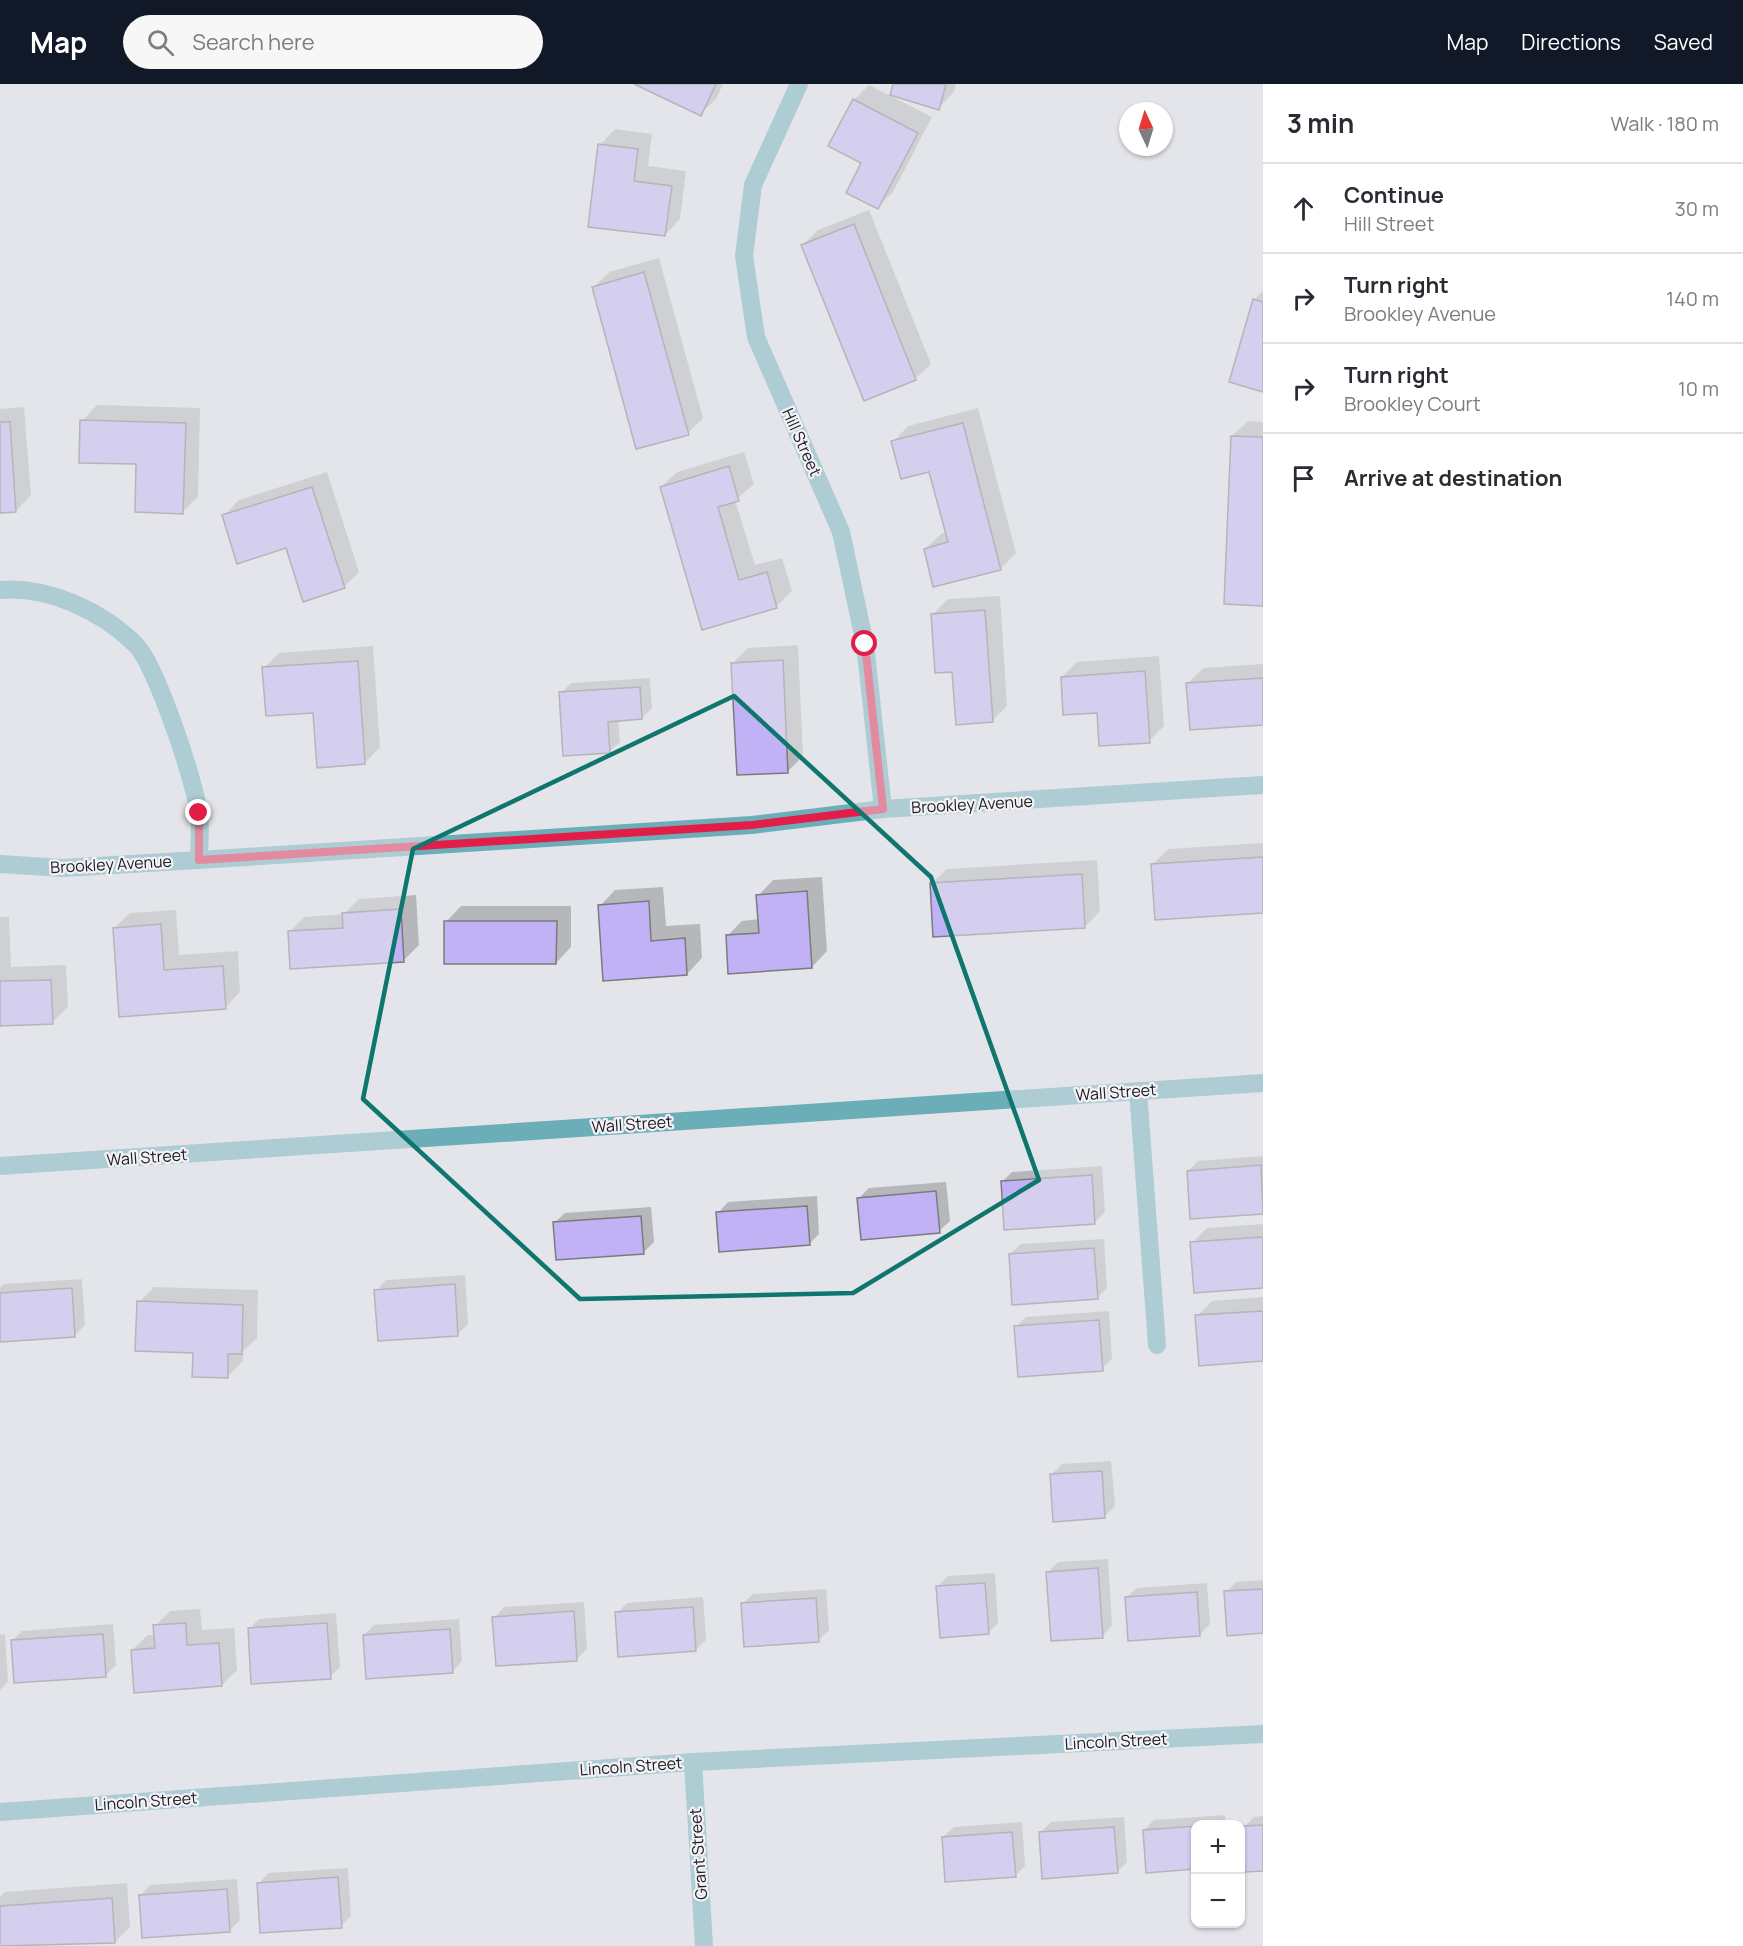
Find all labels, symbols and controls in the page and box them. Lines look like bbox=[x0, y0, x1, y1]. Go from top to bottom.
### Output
search box bbox=[123, 15, 543, 69]
text: Map bbox=[30, 23, 87, 61]
icon: search bbox=[144, 26, 177, 59]
text: Search here bbox=[192, 27, 315, 57]
text: Map bbox=[1447, 28, 1488, 56]
text: Directions bbox=[1521, 28, 1621, 56]
text: Saved bbox=[1654, 28, 1713, 56]
north arrow bbox=[1119, 102, 1173, 156]
text: 3 min bbox=[1287, 105, 1354, 141]
text: Walk · 180 m bbox=[1610, 110, 1719, 137]
text: Continue bbox=[1344, 180, 1444, 210]
icon: ahead bbox=[1287, 192, 1320, 225]
text: 30 m bbox=[1675, 195, 1719, 222]
text: Hill Street bbox=[1344, 210, 1434, 237]
text: Turn right bbox=[1344, 270, 1449, 300]
icon: right bbox=[1287, 282, 1320, 315]
text: 140 m bbox=[1666, 285, 1719, 312]
text: Brookley Avenue bbox=[1344, 300, 1496, 327]
text: Turn right bbox=[1344, 360, 1449, 390]
icon: right bbox=[1287, 372, 1320, 405]
text: 10 m bbox=[1678, 375, 1719, 402]
text: Brookley Court bbox=[1344, 390, 1481, 417]
street label: Hill Street bbox=[777, 404, 827, 480]
icon: arrive bbox=[1287, 462, 1320, 495]
text: Arrive at destination bbox=[1344, 463, 1562, 493]
route start bbox=[851, 630, 877, 656]
street label: Brookley Avenue bbox=[911, 790, 1033, 818]
route end bbox=[185, 799, 211, 825]
street label: Brookley Avenue bbox=[50, 850, 172, 878]
street label: Wall Street bbox=[1075, 1078, 1157, 1106]
street label: Wall Street bbox=[591, 1110, 673, 1138]
street label: Wall Street bbox=[106, 1143, 188, 1171]
street label: Lincoln Street bbox=[1064, 1727, 1168, 1755]
street label: Lincoln Street bbox=[579, 1751, 683, 1781]
street label: Lincoln Street bbox=[94, 1786, 198, 1816]
street label: Grant Street bbox=[684, 1807, 712, 1901]
map controls bbox=[1191, 1820, 1245, 1928]
button: + bbox=[1191, 1820, 1245, 1874]
button: − bbox=[1191, 1874, 1245, 1928]

